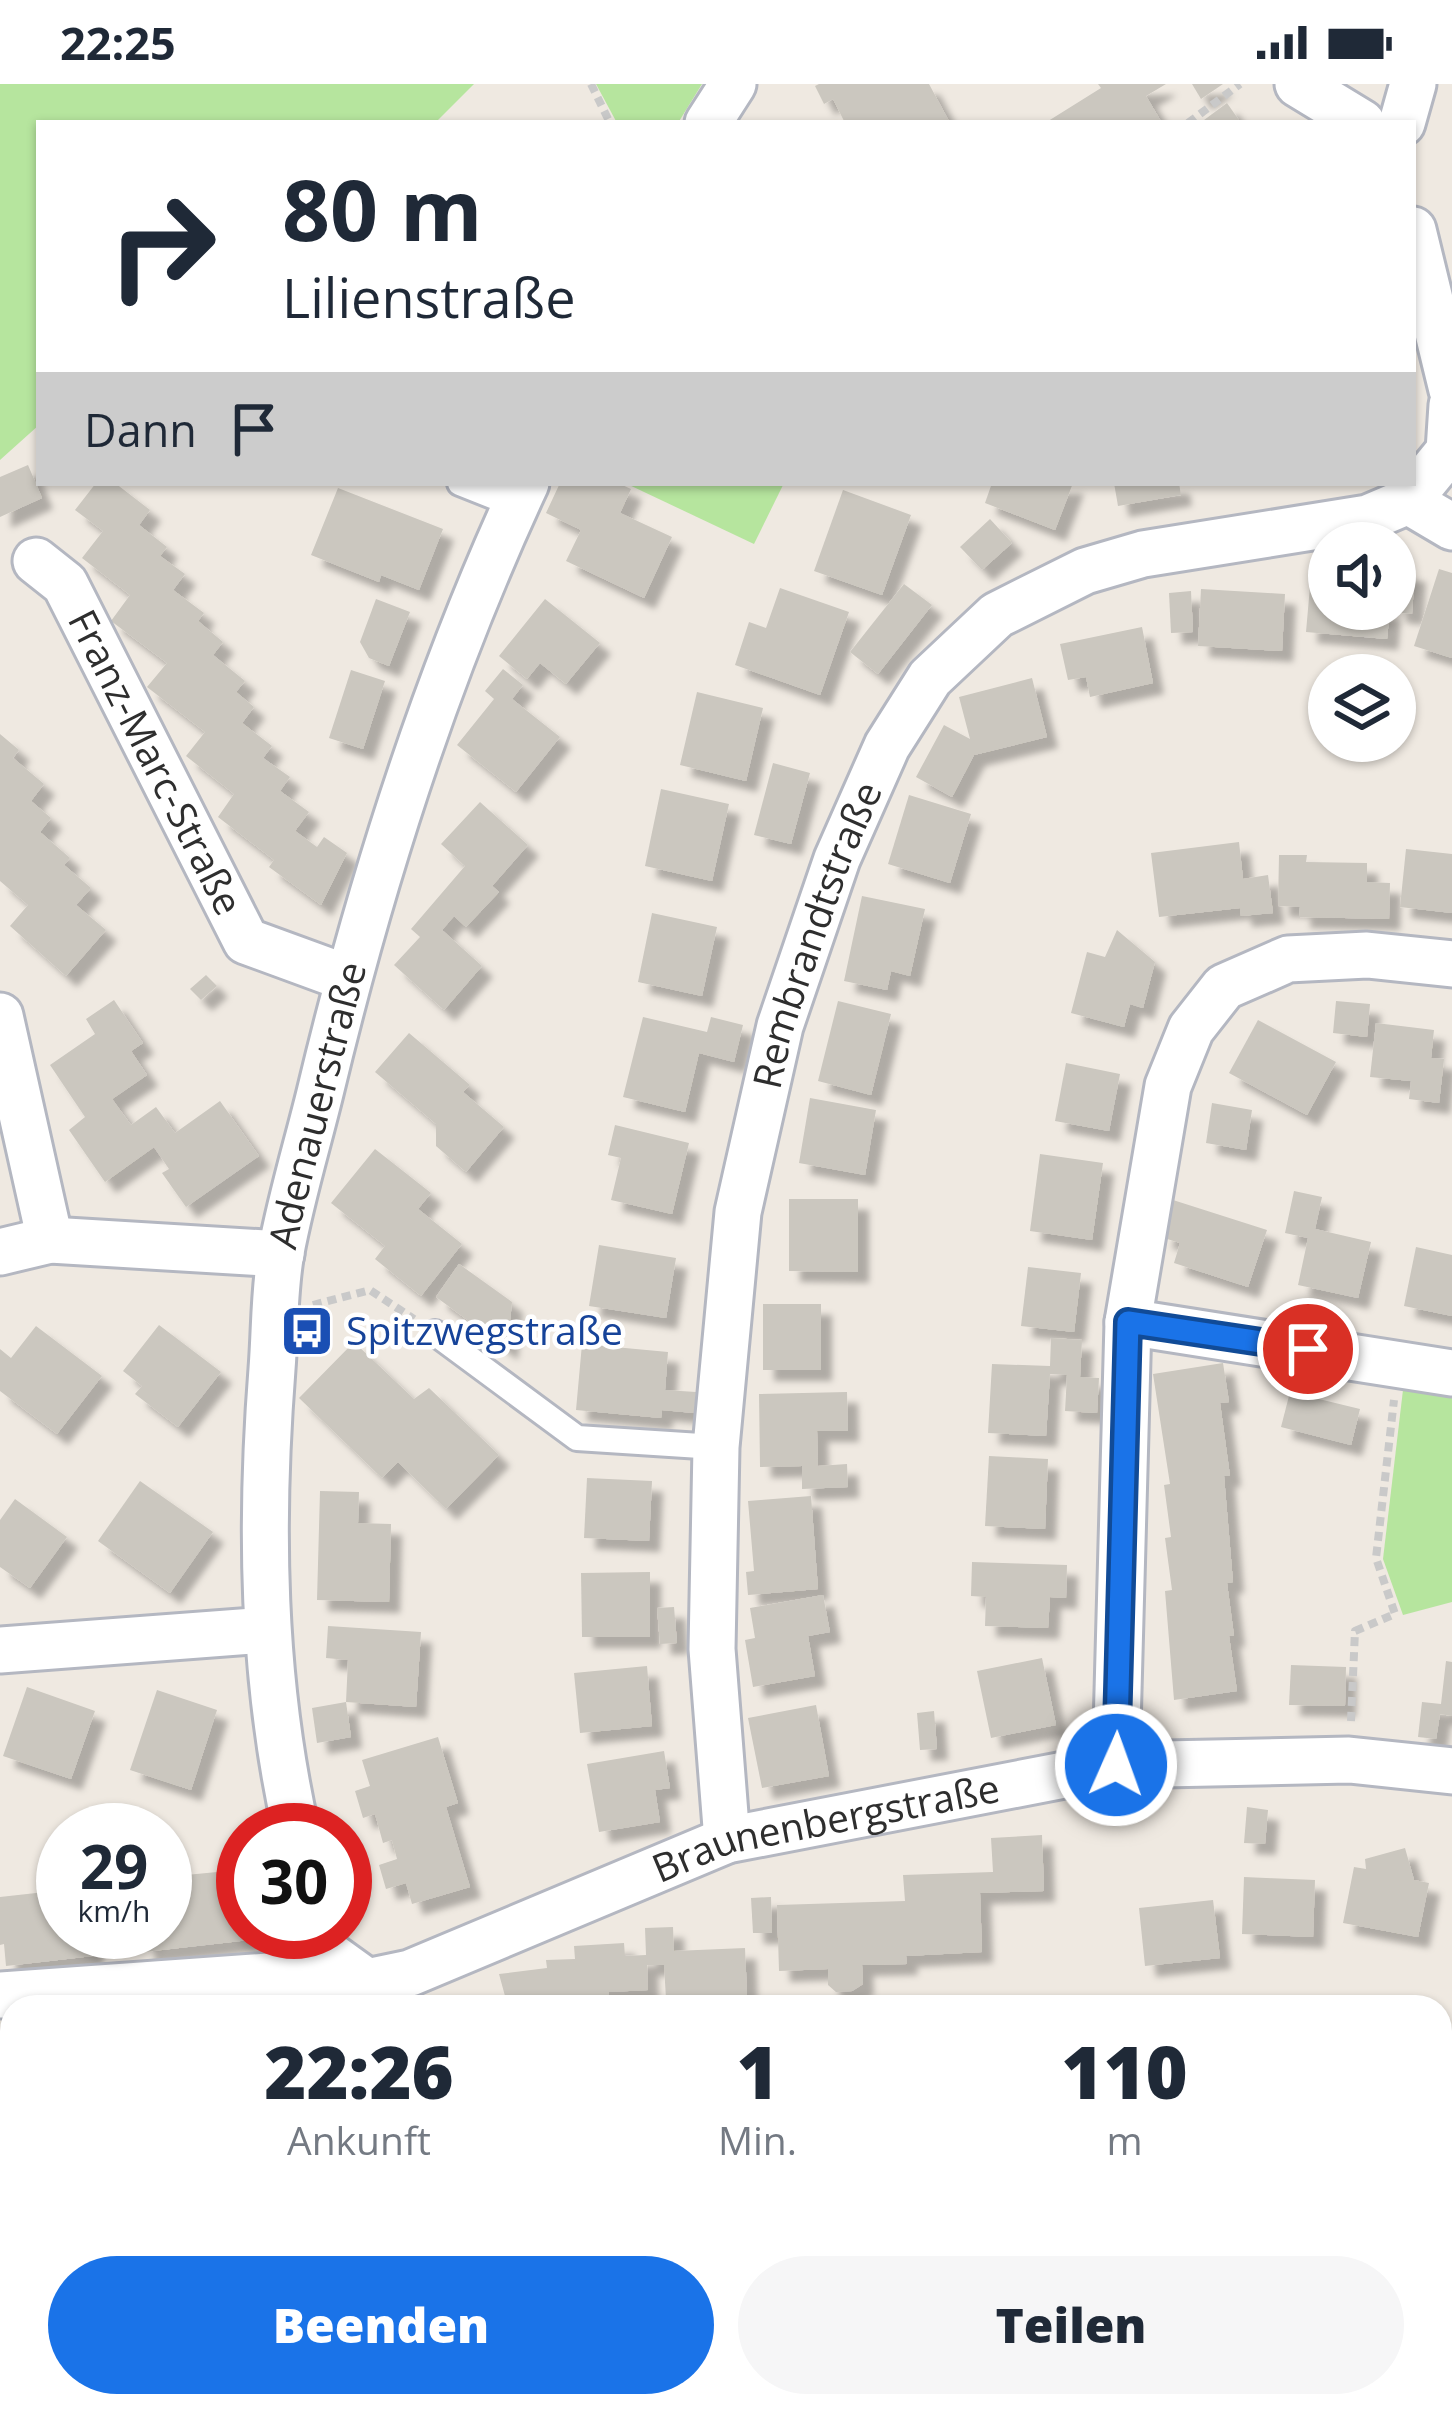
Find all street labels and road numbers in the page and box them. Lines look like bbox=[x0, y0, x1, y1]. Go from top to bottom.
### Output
street label: Franz-Marc-Straße bbox=[57, 600, 256, 923]
street label: Rembrandtstraße bbox=[739, 773, 893, 1093]
street label: Adenauerstraße bbox=[254, 955, 377, 1253]
street label: Braunenbergstraße bbox=[644, 1760, 1004, 1894]

